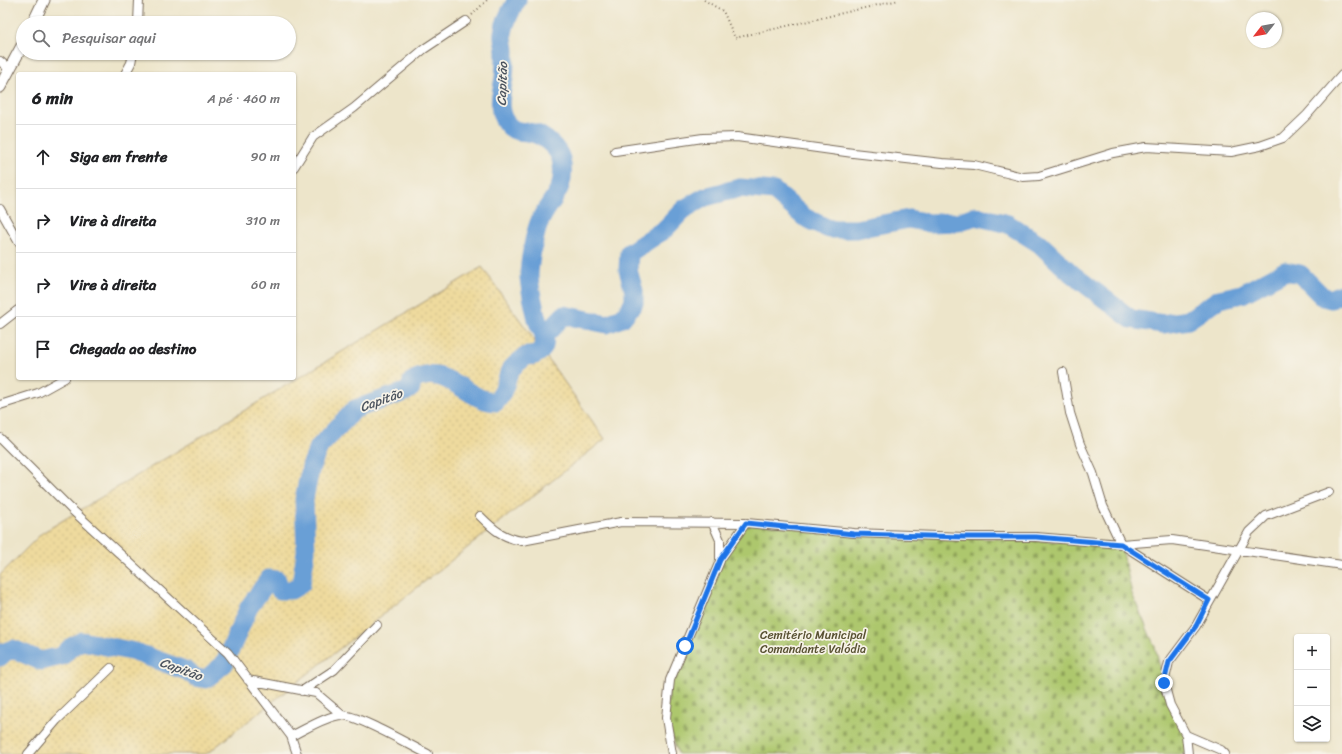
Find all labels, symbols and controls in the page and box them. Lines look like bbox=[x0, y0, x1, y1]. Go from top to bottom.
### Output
north arrow bbox=[1246, 12, 1282, 48]
search box bbox=[16, 16, 296, 60]
text: Pesquisar aqui bbox=[62, 25, 156, 51]
icon: search bbox=[30, 27, 52, 49]
water label: Capitão bbox=[490, 60, 514, 106]
text: 6 min bbox=[32, 83, 73, 113]
text: A pé · 460 m bbox=[207, 87, 280, 110]
text: Siga em frente bbox=[70, 144, 167, 170]
text: 90 m bbox=[250, 145, 280, 168]
icon: ahead bbox=[32, 146, 54, 168]
text: Vire à direita bbox=[70, 208, 156, 234]
text: 310 m bbox=[246, 209, 280, 232]
icon: right bbox=[32, 210, 54, 232]
text: Vire à direita bbox=[70, 272, 156, 298]
text: 60 m bbox=[251, 273, 280, 296]
icon: right bbox=[32, 274, 54, 296]
text: Chegada ao destino bbox=[70, 336, 196, 362]
icon: arrive bbox=[32, 338, 54, 360]
water label: Capitão bbox=[357, 381, 407, 418]
park label: Cemitério Municipal Comandante Valódia bbox=[760, 624, 867, 660]
map controls bbox=[1294, 634, 1330, 742]
button: + bbox=[1294, 634, 1330, 670]
route start bbox=[676, 637, 694, 655]
water label: Capitão bbox=[157, 651, 207, 688]
button: − bbox=[1294, 670, 1330, 706]
route end bbox=[1155, 674, 1173, 692]
button: layers bbox=[1294, 706, 1330, 742]

